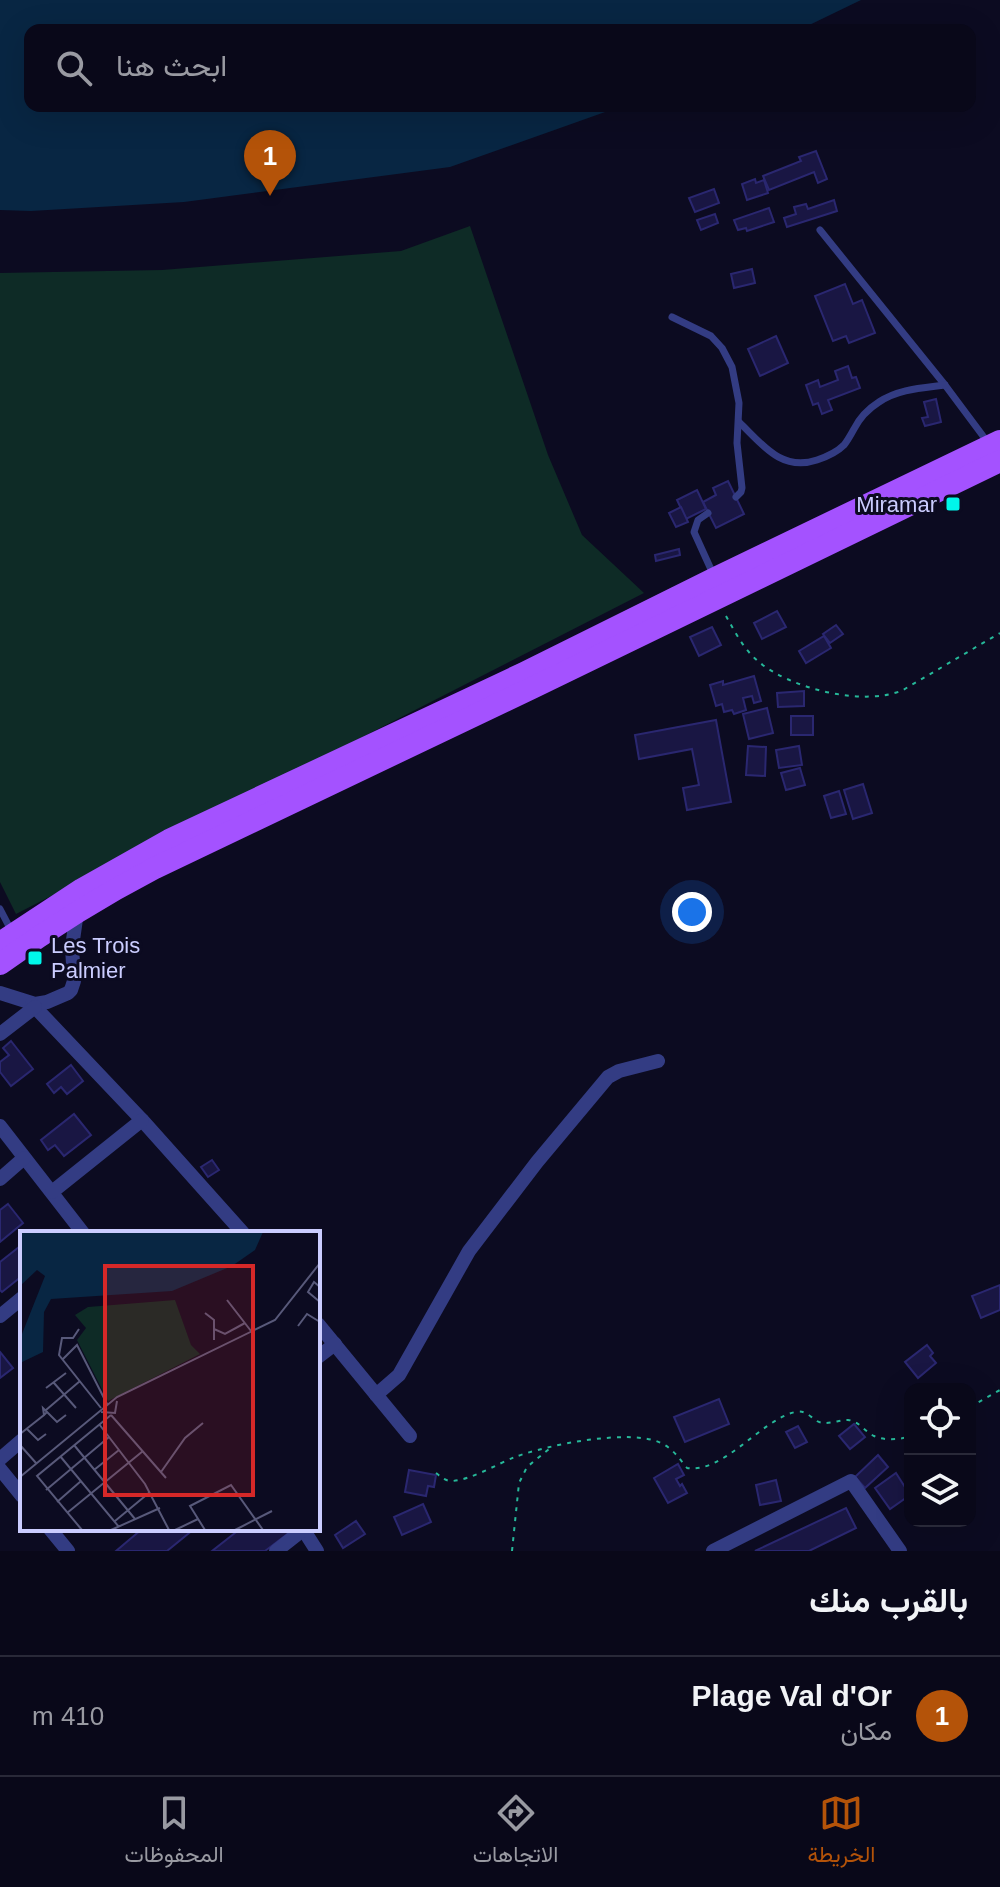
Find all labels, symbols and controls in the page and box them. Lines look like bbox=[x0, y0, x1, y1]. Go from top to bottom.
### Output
search box bbox=[24, 24, 976, 112]
icon: search bbox=[52, 46, 96, 90]
text: ابحث هنا bbox=[116, 49, 227, 82]
pin: 1 bbox=[244, 130, 296, 196]
place label: Miramar bbox=[856, 492, 937, 517]
marker: Miramar bbox=[944, 495, 962, 513]
your location bbox=[672, 892, 712, 932]
place label: Les Trois Palmier bbox=[51, 933, 140, 983]
marker: Les Trois Palmier bbox=[26, 949, 44, 967]
inset map bbox=[20, 1231, 320, 1531]
map controls bbox=[904, 1383, 976, 1527]
button: locate bbox=[904, 1383, 976, 1455]
button: layers bbox=[904, 1455, 976, 1527]
text: بالقرب منك bbox=[809, 1581, 968, 1619]
text: Plage Val d'Or bbox=[691, 1679, 892, 1712]
text: 410 m bbox=[32, 1701, 104, 1731]
text: 1 bbox=[935, 1701, 949, 1731]
text: مكان bbox=[840, 1716, 892, 1746]
tab: المحفوظات bbox=[125, 1791, 224, 1874]
tab: الاتجاهات bbox=[473, 1791, 558, 1874]
tab: الخريطة bbox=[807, 1791, 875, 1874]

